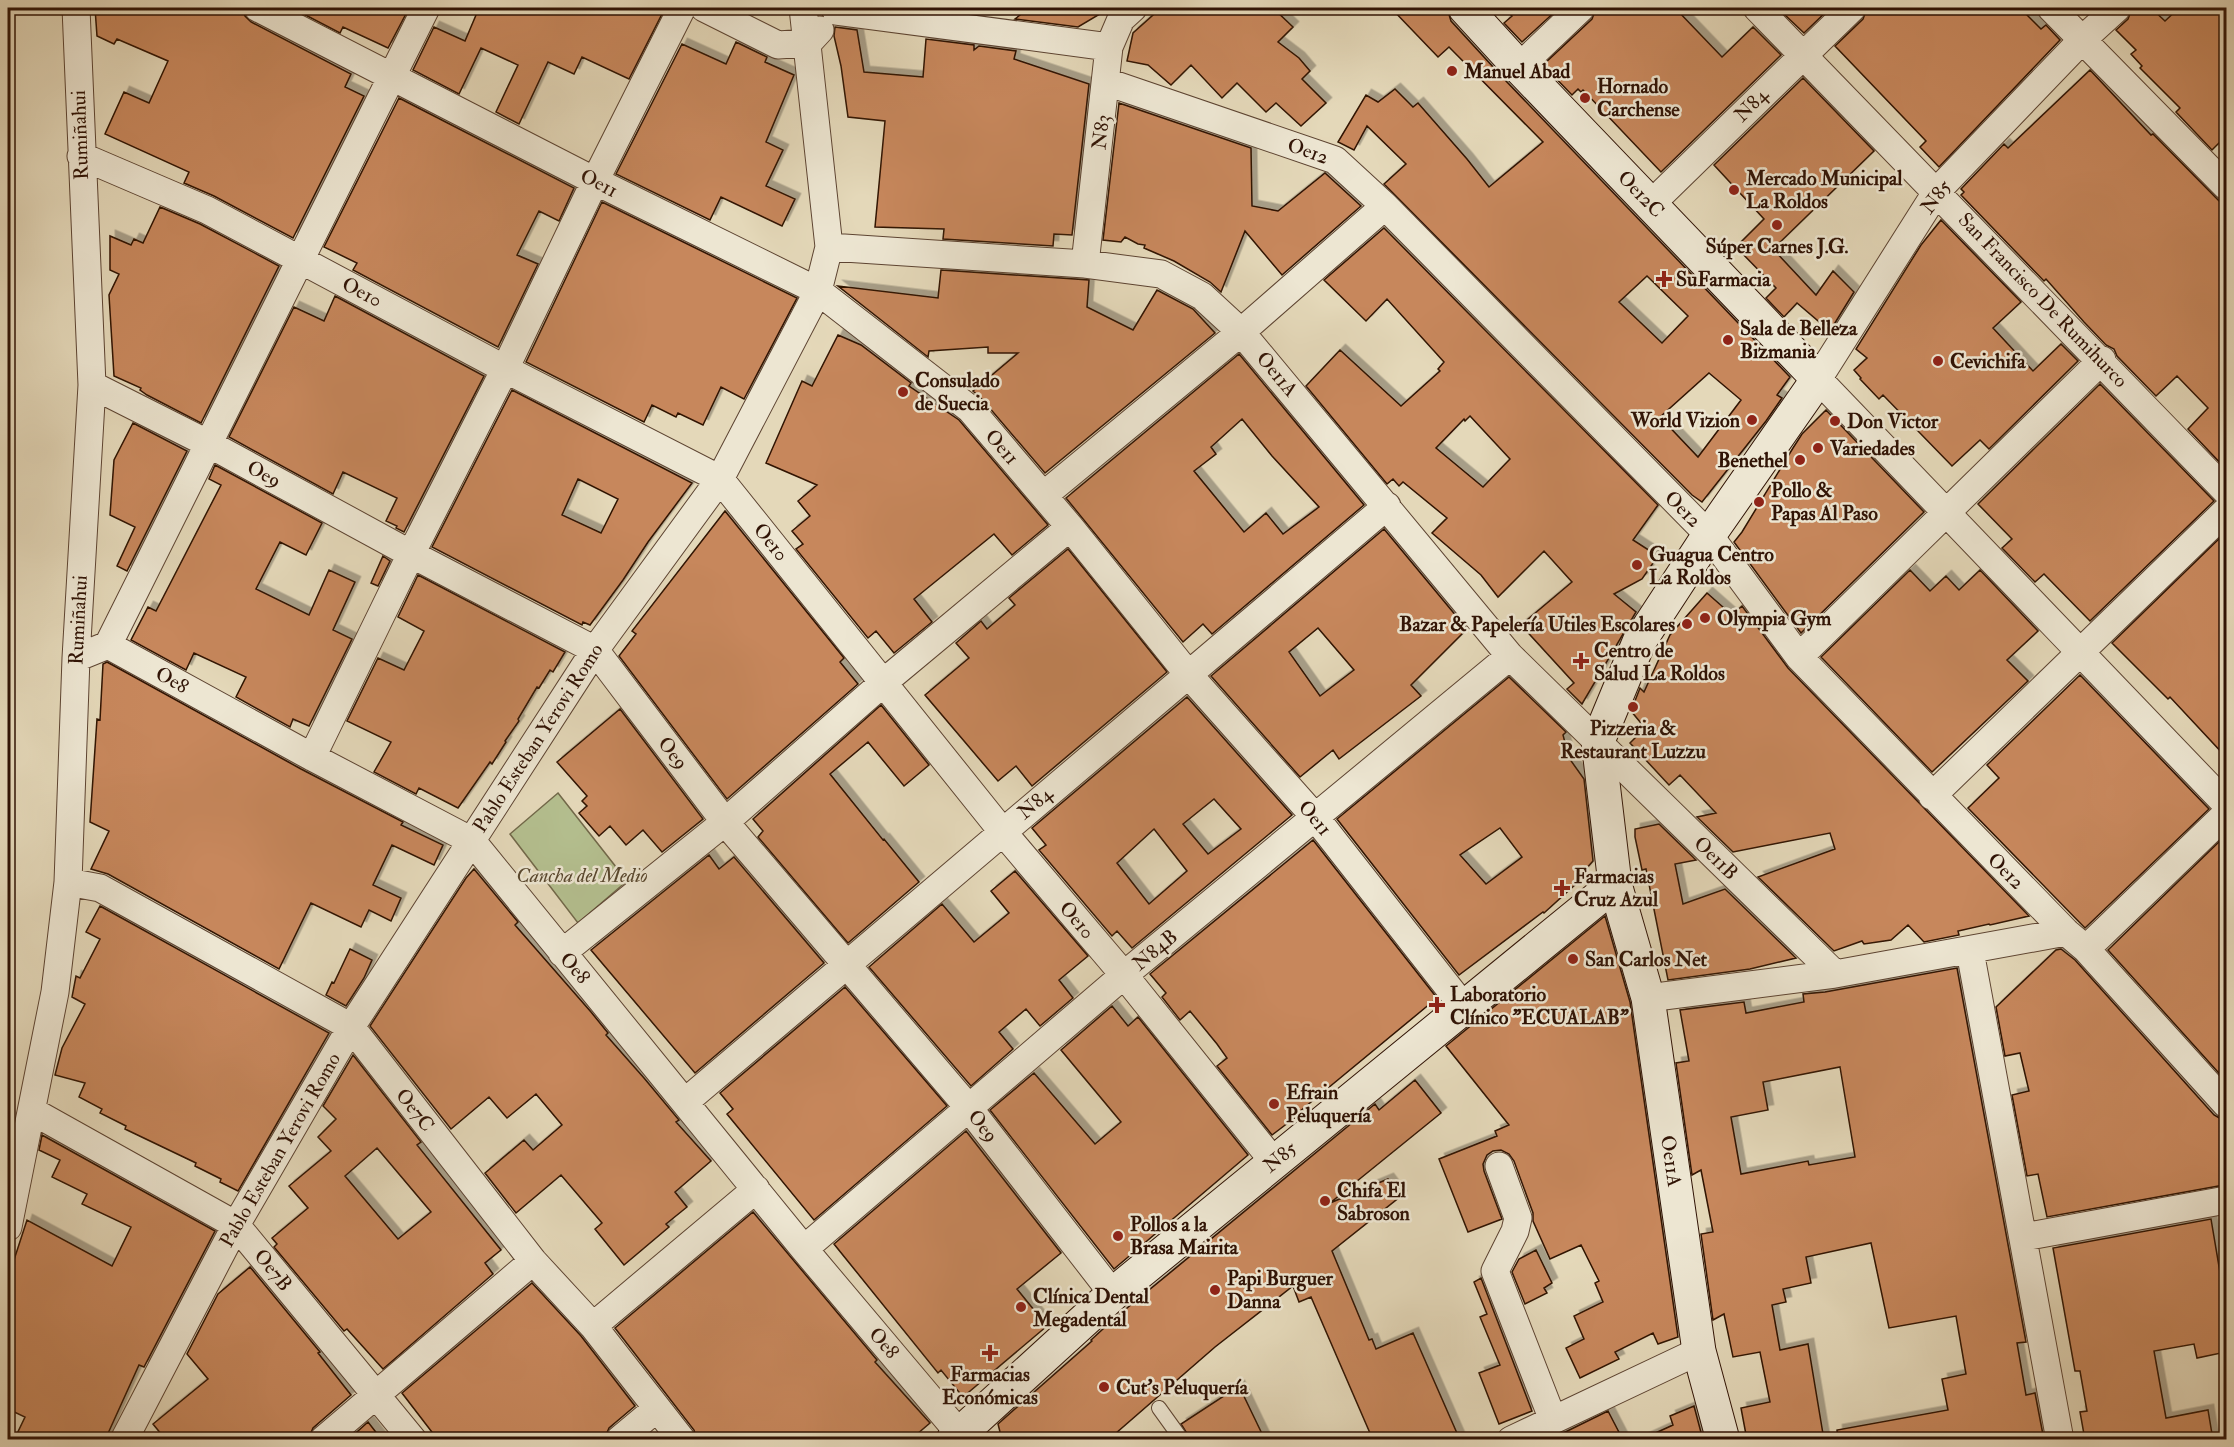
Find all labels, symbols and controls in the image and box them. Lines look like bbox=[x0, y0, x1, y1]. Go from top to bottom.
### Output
place label: Manuel Abad bbox=[1463, 59, 1570, 84]
marker: Manuel Abad bbox=[1445, 64, 1459, 78]
place label: Hornado Carchense bbox=[1597, 74, 1680, 122]
street label: N84 bbox=[1729, 82, 1774, 127]
street label: Rumiñahui bbox=[66, 90, 94, 180]
marker: Hornado Carchense bbox=[1578, 91, 1592, 105]
street label: N83 bbox=[1086, 113, 1116, 151]
street label: Oe12 bbox=[1284, 132, 1332, 170]
street label: Oe11 bbox=[576, 163, 622, 203]
street label: Oe12C bbox=[1612, 165, 1670, 223]
place label: Mercado Municipal La Roldos bbox=[1745, 166, 1903, 214]
street label: N85 bbox=[1915, 175, 1957, 219]
marker: Mercado Municipal La Roldos bbox=[1727, 183, 1741, 197]
street label: San Francisco De Rumihurco bbox=[1953, 207, 2133, 393]
marker: Súper Carnes J.G. bbox=[1770, 218, 1784, 232]
place label: Súper Carnes J.G. bbox=[1705, 234, 1849, 260]
place label: SuFarmacia bbox=[1676, 267, 1771, 292]
street label: Oe10 bbox=[338, 271, 386, 313]
marker: SuFarmacia bbox=[1657, 272, 1671, 286]
place label: Sala de Belleza Bizmania bbox=[1740, 316, 1858, 364]
marker: Sala de Belleza Bizmania bbox=[1721, 333, 1735, 347]
street label: Oe11A bbox=[1251, 346, 1303, 402]
place label: Cevichifa bbox=[1950, 349, 2026, 374]
marker: Cevichifa bbox=[1931, 354, 1945, 368]
place label: Consulado de Suecia bbox=[915, 368, 1000, 416]
marker: Consulado de Suecia bbox=[896, 385, 910, 399]
place label: World Vizion bbox=[1630, 408, 1741, 433]
place label: Don Victor bbox=[1847, 409, 1939, 434]
marker: World Vizion bbox=[1745, 413, 1759, 427]
marker: Don Victor bbox=[1828, 414, 1842, 428]
street label: Oe11 bbox=[980, 424, 1024, 470]
place label: Variedades bbox=[1829, 436, 1915, 461]
marker: Variedades bbox=[1811, 441, 1825, 455]
place label: Benethel bbox=[1717, 448, 1789, 473]
marker: Benethel bbox=[1793, 453, 1807, 467]
street label: Oe9 bbox=[243, 455, 285, 493]
place label: Pollo & Papas Al Paso bbox=[1771, 478, 1878, 527]
street label: Oe12 bbox=[1659, 485, 1707, 533]
marker: Pollo & Papas Al Paso bbox=[1752, 495, 1766, 509]
street label: Oe10 bbox=[748, 518, 794, 566]
place label: Guagua Centro La Roldos bbox=[1649, 542, 1774, 590]
marker: Guagua Centro La Roldos bbox=[1630, 558, 1644, 572]
street label: Rumiñahui bbox=[63, 574, 93, 666]
place label: Olympia Gym bbox=[1717, 606, 1832, 632]
marker: Olympia Gym bbox=[1698, 611, 1712, 625]
place label: Bazar & Papelería Utiles Escolares bbox=[1399, 612, 1675, 638]
marker: Bazar & Papelería Utiles Escolares bbox=[1680, 617, 1694, 631]
place label: Centro de Salud La Roldos bbox=[1594, 638, 1725, 686]
street label: Pablo Esteban Yerovi Romo bbox=[467, 639, 609, 837]
marker: Centro de Salud La Roldos bbox=[1572, 652, 1590, 670]
street label: Oe8 bbox=[151, 661, 193, 699]
marker: Pizzeria & Restaurant Luzzu bbox=[1626, 700, 1640, 714]
place label: Pizzeria & Restaurant Luzzu bbox=[1560, 716, 1706, 764]
street label: Oe9 bbox=[653, 732, 693, 774]
street label: N84 bbox=[1012, 780, 1059, 825]
street label: Oe11 bbox=[1293, 795, 1337, 841]
street label: Oe11B bbox=[1689, 831, 1743, 885]
street label: Oe12 bbox=[1982, 847, 2030, 895]
park label: Cancha del Medio bbox=[516, 863, 648, 888]
place label: Farmacias Cruz Azul bbox=[1574, 864, 1659, 912]
marker: Farmacias Cruz Azul bbox=[1555, 881, 1569, 895]
street label: Oe10 bbox=[1054, 896, 1100, 944]
street label: N84B bbox=[1127, 924, 1183, 976]
street label: Oe8 bbox=[554, 947, 596, 989]
place label: San Carlos Net bbox=[1585, 947, 1708, 972]
marker: San Carlos Net bbox=[1566, 952, 1580, 966]
place label: Laboratorio Clínico "ECUALAB" bbox=[1450, 982, 1629, 1030]
marker: Laboratorio Clínico "ECUALAB" bbox=[1428, 996, 1446, 1014]
street label: Pablo Esteban Yerovi Romo bbox=[214, 1048, 346, 1252]
place label: Efrain Peluquería bbox=[1286, 1080, 1372, 1129]
street label: Oe7C bbox=[390, 1083, 440, 1137]
marker: Efrain Peluquería bbox=[1267, 1097, 1281, 1111]
street label: Oe9 bbox=[962, 1105, 1004, 1147]
street label: Oe11A bbox=[1655, 1134, 1687, 1189]
street label: N85 bbox=[1258, 1136, 1302, 1178]
place label: Chifa El Sabroson bbox=[1337, 1178, 1411, 1226]
marker: Chifa El Sabroson bbox=[1318, 1194, 1332, 1208]
place label: Pollos a la Brasa Mairita bbox=[1130, 1212, 1239, 1260]
marker: Pollos a la Brasa Mairita bbox=[1111, 1229, 1125, 1243]
street label: Oe7B bbox=[249, 1244, 297, 1296]
place label: Papi Burguer Danna bbox=[1227, 1266, 1334, 1314]
marker: Papi Burguer Danna bbox=[1208, 1283, 1222, 1297]
place label: Clínica Dental Megadental bbox=[1032, 1284, 1150, 1333]
marker: Clínica Dental Megadental bbox=[1014, 1300, 1028, 1314]
street label: Oe8 bbox=[863, 1322, 905, 1364]
marker: Farmacias Económicas bbox=[983, 1346, 997, 1360]
place label: Farmacias Económicas bbox=[942, 1362, 1038, 1410]
place label: Cut's Peluquería bbox=[1116, 1375, 1249, 1401]
marker: Cut's Peluquería bbox=[1097, 1380, 1111, 1394]

